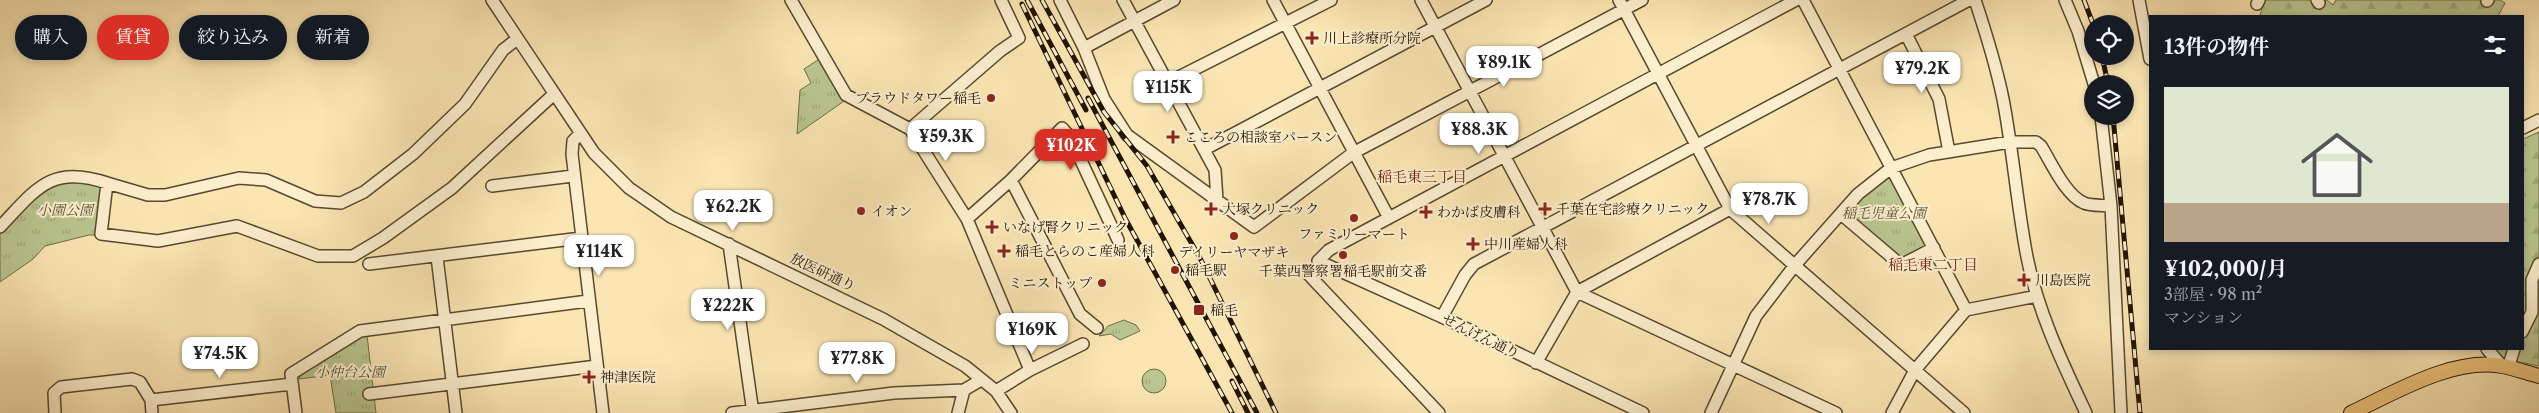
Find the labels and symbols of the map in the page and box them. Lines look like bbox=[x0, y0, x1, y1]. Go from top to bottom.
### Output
place label: 川上診療所分院 bbox=[1323, 29, 1421, 47]
marker: 川上診療所分院 bbox=[1305, 31, 1319, 45]
pin: ¥89.1K bbox=[1463, 46, 1545, 88]
pin: ¥79.2K bbox=[1881, 52, 1963, 94]
pin: ¥115K bbox=[1133, 70, 1203, 113]
place label: プラウドタワー稲毛 bbox=[855, 89, 981, 107]
marker: プラウドタワー稲毛 bbox=[985, 92, 997, 104]
pin: ¥88.3K bbox=[1438, 112, 1520, 155]
pin: ¥59.3K bbox=[905, 120, 987, 162]
pin: ¥102K bbox=[1036, 128, 1106, 171]
place label: こころの相談室パースン bbox=[1184, 128, 1337, 146]
marker: こころの相談室パースン bbox=[1166, 130, 1180, 144]
district label: 稲毛東三丁目 bbox=[1377, 167, 1467, 186]
pin: ¥78.7K bbox=[1728, 182, 1810, 225]
pin: ¥62.2K bbox=[692, 190, 774, 232]
place label: 大塚クリニック bbox=[1222, 200, 1319, 218]
place label: 千葉在宅診療クリニック bbox=[1556, 200, 1709, 218]
park label: 小園公園 bbox=[37, 201, 95, 219]
place label: イオン bbox=[871, 202, 913, 220]
marker: 大塚クリニック bbox=[1204, 202, 1218, 216]
marker: 千葉在宅診療クリニック bbox=[1538, 202, 1552, 216]
place label: わかば皮膚科 bbox=[1437, 203, 1521, 221]
park label: 稲毛児童公園 bbox=[1842, 204, 1928, 222]
marker: イオン bbox=[855, 205, 867, 217]
marker: わかば皮膚科 bbox=[1419, 205, 1433, 219]
marker: ファミリーマート bbox=[1348, 212, 1360, 224]
place label: いなげ腎クリニック bbox=[1003, 218, 1128, 236]
marker: いなげ腎クリニック bbox=[985, 220, 999, 234]
place label: ファミリーマート bbox=[1298, 225, 1410, 243]
marker: デイリーヤマザキ bbox=[1228, 230, 1240, 242]
pin: ¥114K bbox=[564, 234, 634, 277]
place label: 中川産婦人科 bbox=[1484, 235, 1568, 253]
marker: 中川産婦人科 bbox=[1466, 237, 1480, 251]
place label: 稲毛とらのこ産婦人科 bbox=[1015, 242, 1155, 260]
place label: デイリーヤマザキ bbox=[1178, 243, 1290, 261]
marker: 稲毛とらのこ産婦人科 bbox=[997, 244, 1011, 258]
street label: 放医研通り bbox=[787, 249, 859, 295]
marker: 千葉西警察署稲毛駅前交番 bbox=[1337, 249, 1349, 261]
district label: 稲毛東二丁目 bbox=[1888, 255, 1978, 274]
place label: 稲毛駅 bbox=[1185, 261, 1227, 279]
place label: 千葉西警察署稲毛駅前交番 bbox=[1259, 262, 1427, 280]
marker: 稲毛駅 bbox=[1169, 264, 1181, 276]
place label: 川島医院 bbox=[2035, 271, 2091, 289]
marker: 川島医院 bbox=[2017, 273, 2031, 287]
place label: ミニストップ bbox=[1008, 274, 1092, 292]
marker: ミニストップ bbox=[1096, 277, 1108, 289]
pin: ¥222K bbox=[693, 288, 763, 331]
place label: 稲毛 bbox=[1210, 301, 1238, 319]
marker: 稲毛 bbox=[1192, 303, 1206, 317]
street label: せんげん通り bbox=[1439, 309, 1523, 363]
pin: ¥169K bbox=[997, 312, 1067, 355]
pin: ¥74.5K bbox=[179, 336, 261, 379]
pin: ¥77.8K bbox=[816, 342, 898, 384]
park label: 小仲台公園 bbox=[315, 363, 387, 381]
place label: 神津医院 bbox=[600, 368, 656, 386]
marker: 神津医院 bbox=[582, 370, 596, 384]

